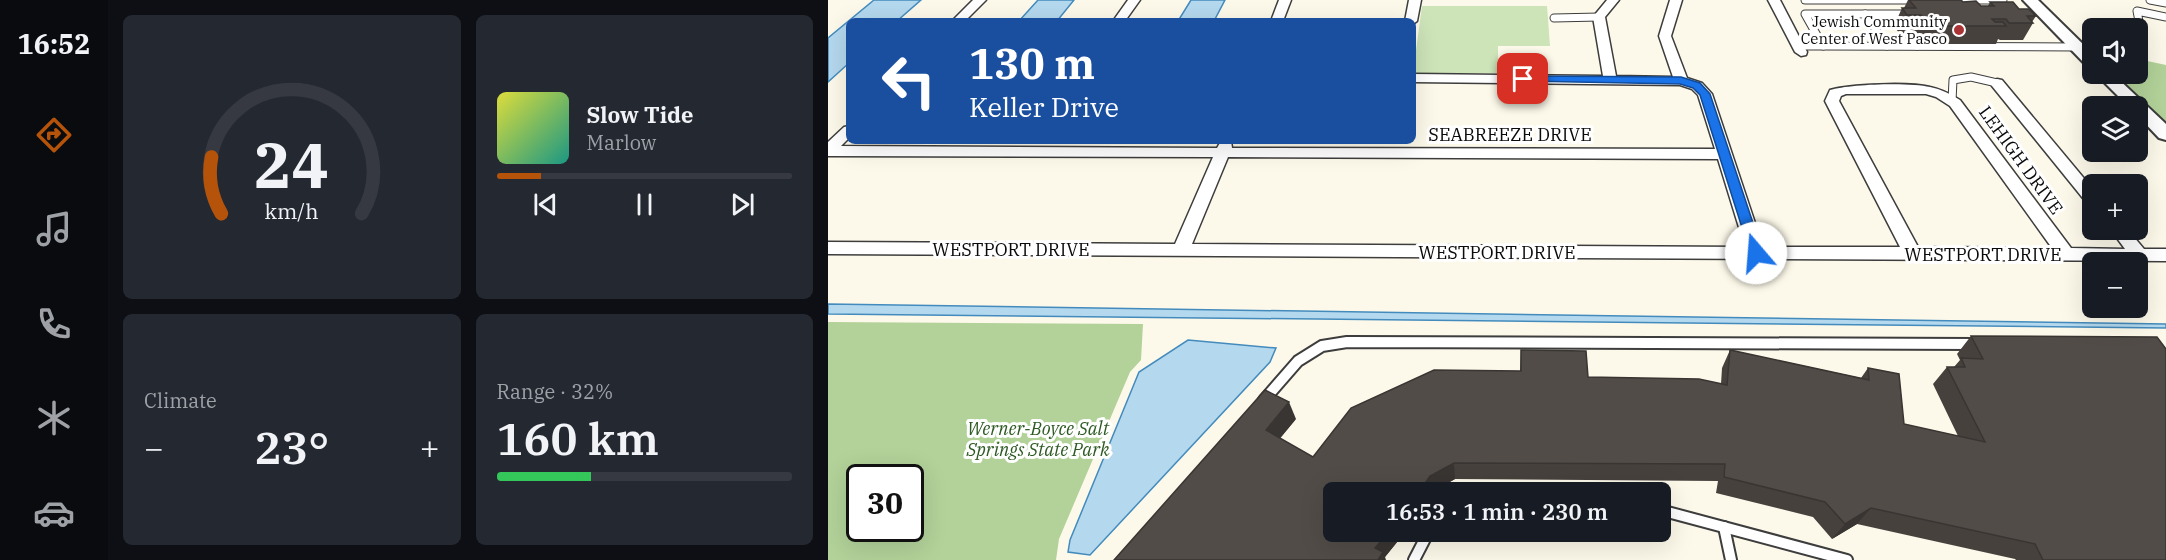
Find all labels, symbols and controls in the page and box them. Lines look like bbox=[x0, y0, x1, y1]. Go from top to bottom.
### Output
place label: Jewish Community Center of West Pasco bbox=[1801, 12, 1947, 48]
map controls bbox=[2082, 18, 2148, 318]
button: sound bbox=[2082, 18, 2148, 84]
marker: Jewish Community Center of West Pasco bbox=[1952, 23, 1966, 37]
text: 16:52 bbox=[18, 26, 90, 61]
text: 130 m bbox=[969, 36, 1095, 91]
icon: left bbox=[870, 42, 948, 120]
pin bbox=[1497, 53, 1548, 104]
icon: arrive bbox=[1506, 62, 1539, 95]
text: Keller Drive bbox=[969, 89, 1119, 124]
button: layers bbox=[2082, 96, 2148, 162]
text: Slow Tide bbox=[587, 100, 693, 129]
street label: LEHIGH DRIVE bbox=[1974, 101, 2068, 219]
icon: directions bbox=[33, 114, 75, 156]
street label: SEABREEZE DRIVE bbox=[1428, 123, 1592, 146]
text: 24 bbox=[254, 124, 329, 205]
text: Marlow bbox=[587, 129, 656, 156]
button: + bbox=[2082, 174, 2148, 240]
icon: previous bbox=[529, 188, 562, 221]
icon: pause bbox=[628, 188, 661, 221]
icon: next bbox=[726, 188, 759, 221]
text: km/h bbox=[265, 197, 319, 225]
icon: music bbox=[33, 208, 75, 250]
position arrow bbox=[1724, 221, 1788, 285]
street label: WESTPORT DRIVE bbox=[932, 238, 1090, 261]
street label: WESTPORT DRIVE bbox=[1418, 241, 1576, 264]
street label: WESTPORT DRIVE bbox=[1904, 243, 2062, 266]
button: − bbox=[2082, 252, 2148, 318]
icon: phone bbox=[33, 303, 75, 345]
text: Range · 32% bbox=[497, 378, 613, 405]
text: Climate bbox=[144, 387, 217, 414]
icon: climate bbox=[33, 397, 75, 439]
text: 160 km bbox=[497, 409, 659, 467]
park label: Werner-Boyce Salt Springs State Park bbox=[965, 417, 1110, 461]
text: 23° bbox=[254, 418, 329, 476]
text: − bbox=[144, 426, 164, 469]
text: + bbox=[420, 426, 440, 469]
speed limit sign: 30 bbox=[846, 464, 924, 542]
icon: car bbox=[33, 492, 75, 534]
text: 16:53 · 1 min · 230 m bbox=[1386, 497, 1608, 526]

